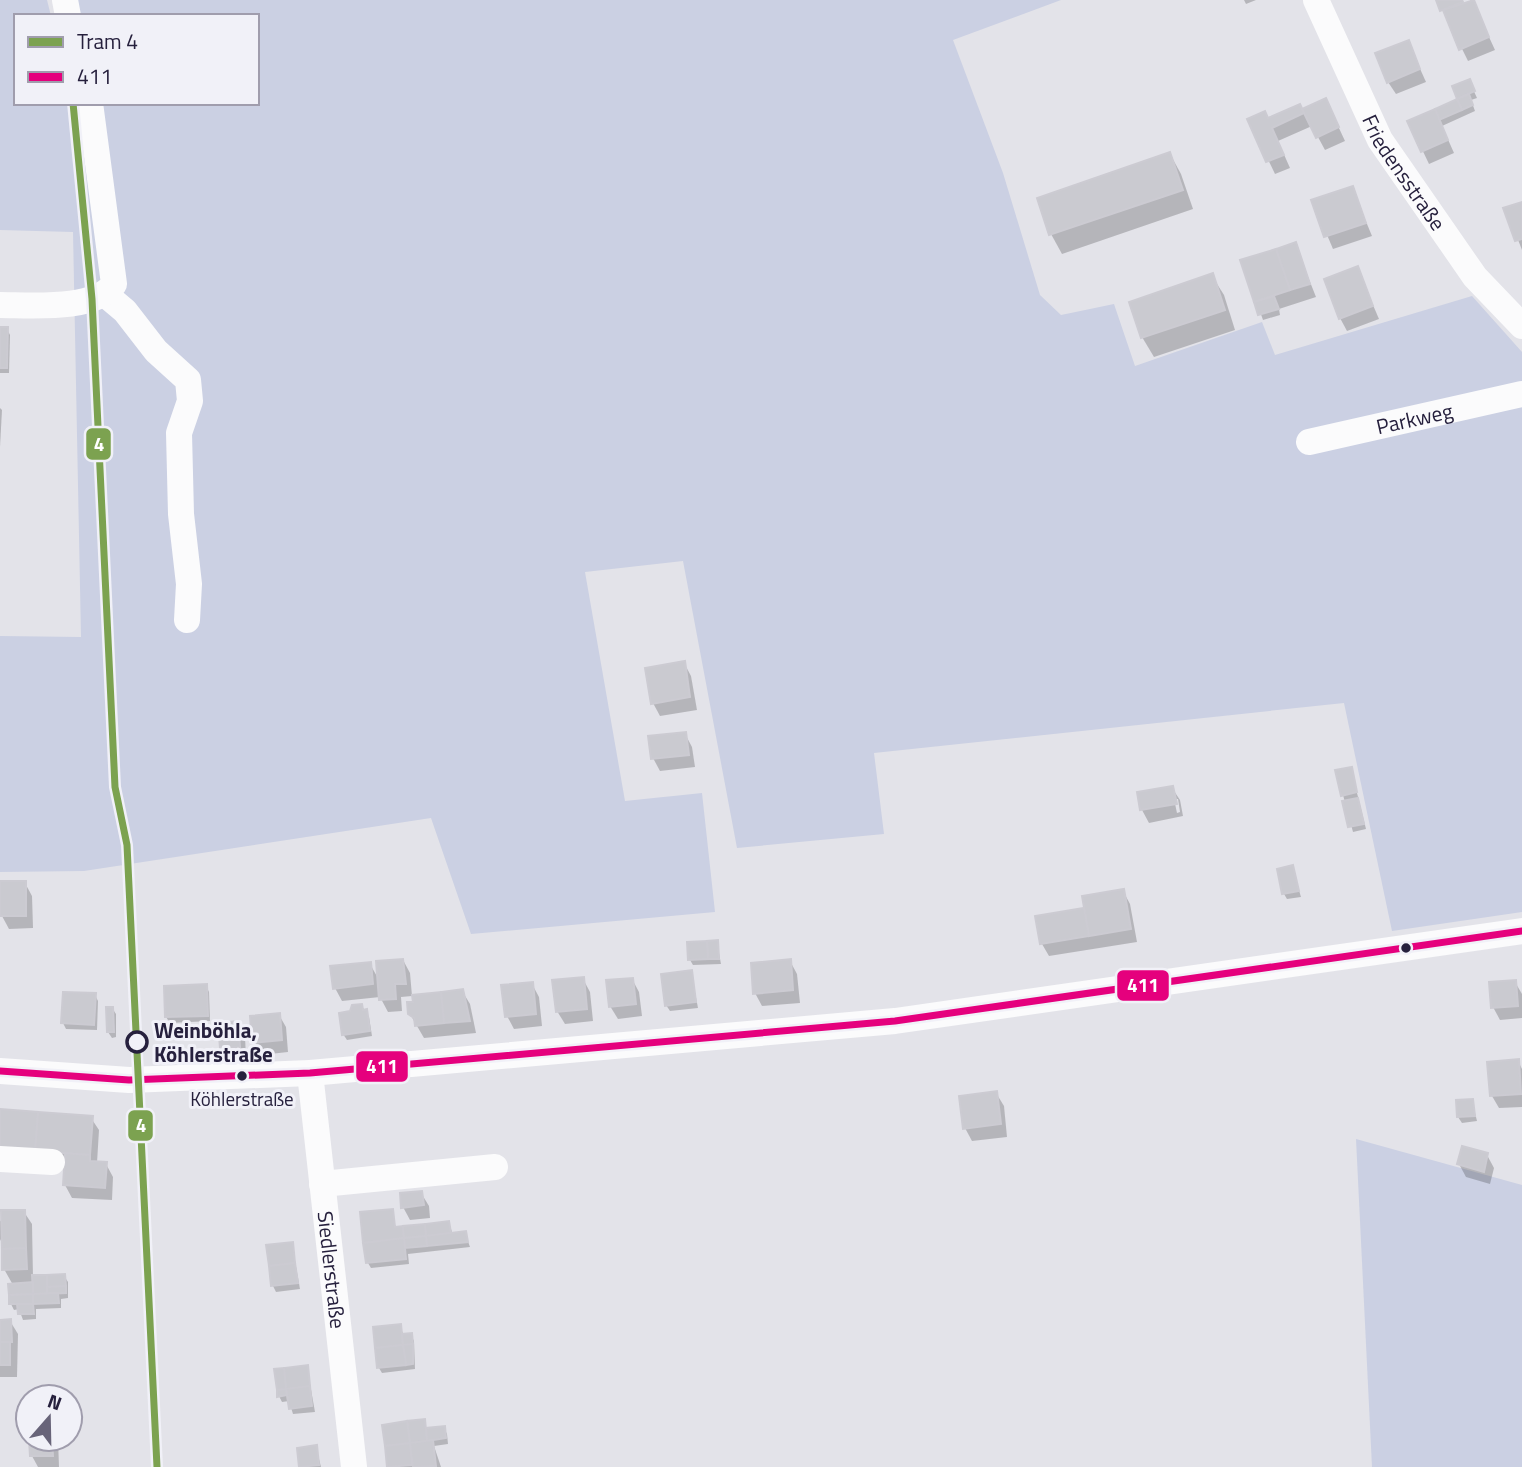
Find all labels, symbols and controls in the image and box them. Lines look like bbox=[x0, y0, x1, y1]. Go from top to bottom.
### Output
legend bbox=[14, 14, 259, 105]
text: Tram 4 bbox=[77, 25, 138, 57]
text: 411 bbox=[77, 60, 112, 92]
street label: Friedensstraße bbox=[1354, 109, 1454, 237]
street label: Parkweg bbox=[1373, 394, 1456, 442]
line badge: 4 bbox=[85, 427, 112, 461]
text: 4 bbox=[94, 429, 104, 458]
unlabelled marker bbox=[1399, 941, 1413, 955]
line badge: 411 bbox=[1116, 969, 1170, 1002]
text: 411 bbox=[1127, 970, 1159, 999]
place label: Weinböhla, Köhlerstraße bbox=[154, 1014, 273, 1070]
marker: Weinböhla, Köhlerstraße bbox=[126, 1031, 148, 1053]
line badge: 411 bbox=[355, 1050, 409, 1083]
text: 411 bbox=[366, 1051, 398, 1080]
marker: Köhlerstraße bbox=[235, 1069, 249, 1083]
place label: Köhlerstraße bbox=[190, 1084, 294, 1113]
line badge: 4 bbox=[127, 1109, 154, 1142]
text: 4 bbox=[136, 1110, 146, 1139]
street label: Siedlerstraße bbox=[310, 1209, 354, 1330]
north arrow bbox=[14, 1383, 84, 1453]
text: N bbox=[44, 1386, 66, 1417]

